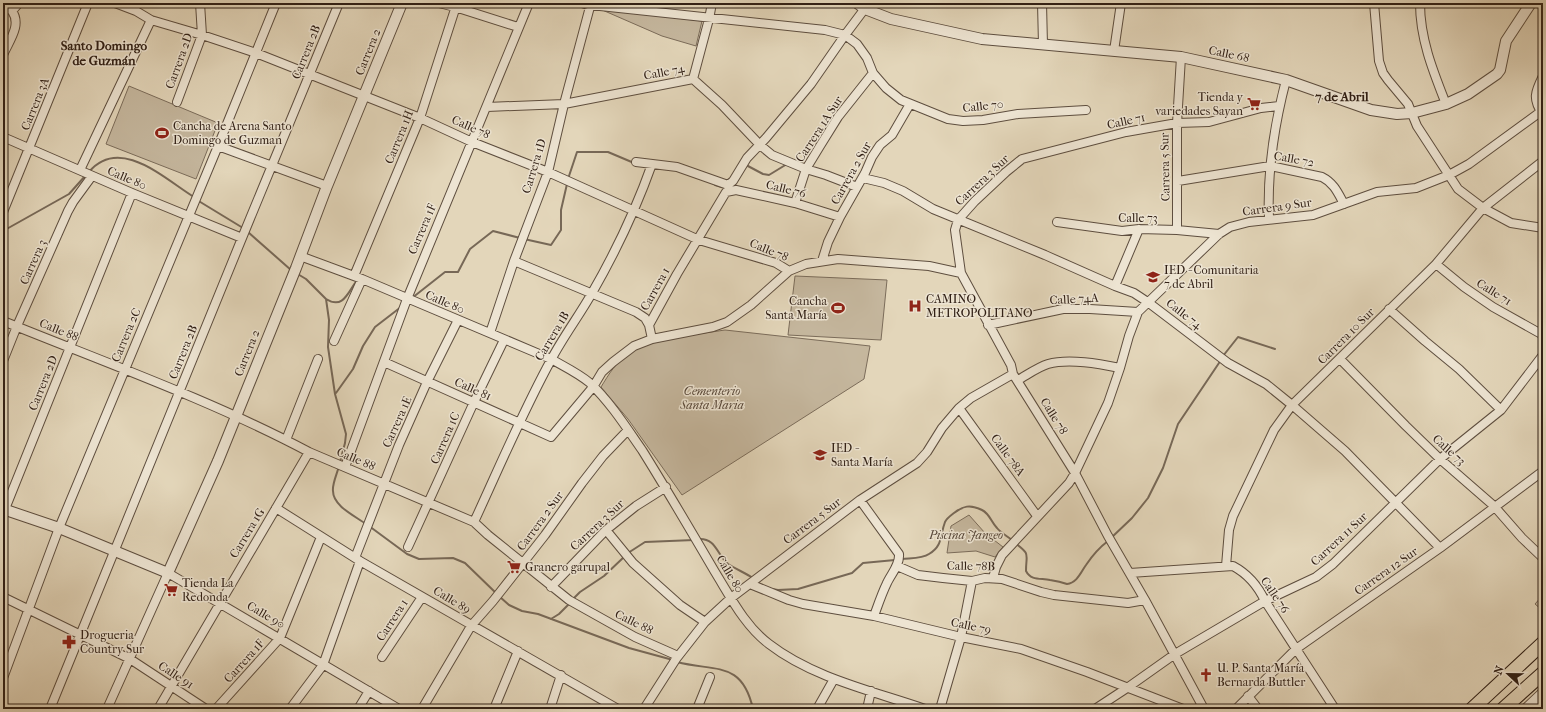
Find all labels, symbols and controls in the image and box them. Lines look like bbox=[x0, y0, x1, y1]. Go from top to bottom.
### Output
street label: Carrera 2B bbox=[289, 23, 323, 81]
street label: Carrera 2 bbox=[352, 27, 384, 77]
street label: Carrera 2D bbox=[162, 31, 196, 91]
district label: Santo Domingo de Guzmán bbox=[61, 38, 148, 68]
street label: Calle 68 bbox=[1207, 43, 1251, 65]
street label: Calle 74 bbox=[642, 61, 686, 83]
street label: Carrera 3A bbox=[18, 75, 52, 132]
district label: 7 de Abril bbox=[1314, 89, 1369, 104]
place label: Tienda y variedades Sayan bbox=[1155, 90, 1244, 118]
street label: Carrera 1A Sur bbox=[793, 93, 846, 165]
supermarket icon: Tienda y variedades Sayan bbox=[1246, 96, 1262, 112]
street label: Calle 70 bbox=[962, 97, 1004, 115]
street label: Carrera 1H bbox=[382, 108, 416, 166]
street label: Calle 71 bbox=[1106, 110, 1146, 132]
street label: Calle 78 bbox=[450, 112, 492, 142]
place label: Cancha de Arena Santo Domingo de Guzman bbox=[173, 119, 292, 147]
sports icon: Cancha de Arena Santo Domingo de Guzman bbox=[154, 125, 170, 141]
street label: Carrera 5 Sur bbox=[1157, 132, 1173, 201]
street label: Carrera 1D bbox=[519, 137, 549, 195]
street label: Carrera 2 Sur bbox=[828, 138, 874, 207]
street label: Calle 72 bbox=[1273, 149, 1315, 169]
street label: Carrera 3 Sur bbox=[952, 151, 1012, 208]
street label: Calle 80 bbox=[105, 163, 149, 193]
street label: Calle 76 bbox=[764, 177, 808, 201]
street label: Carrera 9 Sur bbox=[1241, 195, 1313, 219]
street label: Carrera 1F bbox=[405, 201, 439, 256]
street label: Calle 73 bbox=[1118, 211, 1158, 225]
street label: Calle 78 bbox=[748, 236, 790, 264]
street label: Carrera 3 bbox=[17, 237, 49, 287]
place label: IED - Comunitaria 7 de Abril bbox=[1164, 263, 1259, 291]
street label: Carrera 1 bbox=[637, 265, 673, 313]
school or university icon: IED - Comunitaria 7 de Abril bbox=[1145, 269, 1161, 285]
street label: Calle 71 bbox=[1474, 276, 1514, 308]
street label: Calle 80 bbox=[423, 287, 467, 317]
street label: Calle 74A bbox=[1049, 291, 1099, 307]
place label: CAMINO METROPOLITANO bbox=[926, 292, 1033, 320]
place label: Cancha Santa María bbox=[765, 294, 827, 322]
street label: Calle 74 bbox=[1163, 296, 1205, 333]
hospital icon: CAMINO METROPOLITANO bbox=[907, 298, 923, 314]
sports icon: Cancha Santa María bbox=[830, 300, 846, 316]
street label: Carrera 10 Sur bbox=[1315, 304, 1378, 367]
street label: Carrera 2C bbox=[108, 306, 144, 364]
street label: Carrera 1B bbox=[532, 309, 572, 363]
street label: Calle 88 bbox=[37, 316, 81, 344]
street label: Carrera 2B bbox=[166, 323, 200, 381]
street label: Carrera 2 bbox=[231, 328, 263, 378]
street label: Carrera 2D bbox=[26, 353, 60, 413]
street label: Calle 81 bbox=[452, 375, 494, 403]
park label: Cementerio Santa Maria bbox=[679, 384, 744, 412]
street label: Carrera 1E bbox=[380, 394, 414, 450]
street label: Calle 78 bbox=[1037, 395, 1071, 437]
street label: Carrera 1C bbox=[427, 410, 463, 466]
street label: Calle 78A bbox=[988, 431, 1028, 479]
street label: Calle 73 bbox=[1430, 432, 1468, 468]
place label: IED - Santa María bbox=[831, 441, 893, 469]
street label: Calle 88 bbox=[335, 445, 377, 473]
school or university icon: IED - Santa María bbox=[812, 447, 828, 463]
street label: Carrera 2 Sur bbox=[514, 488, 567, 553]
street label: Carrera 5 Sur bbox=[780, 494, 844, 547]
street label: Carrera 3 Sur bbox=[567, 496, 627, 553]
street label: Carrera 1G bbox=[227, 505, 268, 560]
street label: Carrera 11 Sur bbox=[1308, 509, 1371, 569]
park label: Piscina Jangeo bbox=[928, 528, 1003, 542]
street label: Carrera 12 Sur bbox=[1352, 544, 1421, 598]
street label: Calle 80 bbox=[713, 553, 747, 595]
supermarket icon: Granero garupal bbox=[506, 559, 522, 575]
street label: Calle 78B bbox=[947, 559, 995, 573]
place label: Granero garupal bbox=[525, 560, 611, 574]
street label: Calle 76 bbox=[1258, 574, 1293, 616]
place label: Tienda La Redonda bbox=[182, 576, 234, 604]
supermarket icon: Tienda La Redonda bbox=[163, 582, 179, 598]
street label: Calle 89 bbox=[431, 583, 473, 617]
street label: Carrera 1 bbox=[373, 596, 411, 644]
street label: Calle 90 bbox=[244, 599, 288, 631]
street label: Calle 88 bbox=[613, 607, 655, 637]
street label: Calle 79 bbox=[950, 615, 992, 637]
place label: Drogueria Country Sur bbox=[80, 628, 145, 656]
pharmacy icon: Drogueria Country Sur bbox=[61, 634, 77, 650]
street label: Carrera 1F bbox=[221, 636, 268, 686]
north arrow bbox=[1488, 654, 1528, 694]
street label: Calle 91 bbox=[156, 658, 196, 692]
place label: U. P. Santa María Bernarda Buttler bbox=[1217, 661, 1306, 689]
text: N bbox=[1492, 664, 1507, 677]
church icon: U. P. Santa María Bernarda Buttler bbox=[1198, 667, 1214, 683]

